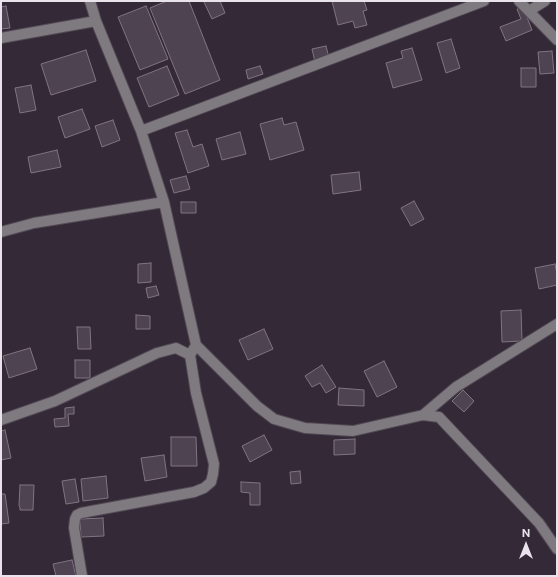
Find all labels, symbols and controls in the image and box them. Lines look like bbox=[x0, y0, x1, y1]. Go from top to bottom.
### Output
north arrow bbox=[506, 525, 546, 565]
text: N bbox=[522, 527, 530, 539]

